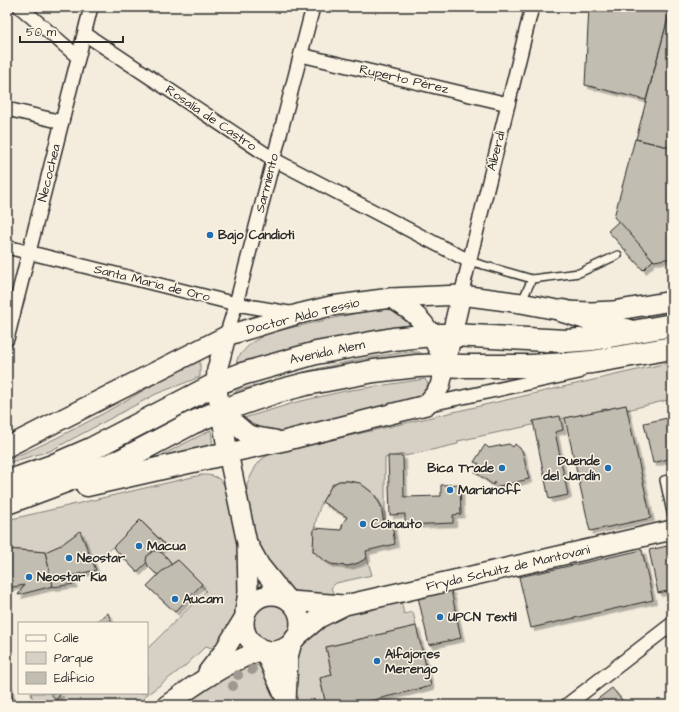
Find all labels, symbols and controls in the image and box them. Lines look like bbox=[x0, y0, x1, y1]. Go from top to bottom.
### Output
scale bar bbox=[20, 18, 123, 44]
text: 50 m bbox=[26, 24, 57, 41]
street label: Ruperto Pérez bbox=[358, 60, 451, 98]
street label: Rosalía de Castro bbox=[162, 81, 261, 156]
street label: Alberdi bbox=[482, 129, 510, 173]
street label: Necochea bbox=[33, 142, 65, 204]
street label: Sarmiento bbox=[251, 151, 283, 214]
place label: Bajo Candioti bbox=[218, 226, 295, 245]
marker: Bajo Candioti bbox=[205, 230, 215, 240]
street label: Santa Maria de Oro bbox=[92, 260, 213, 306]
street label: Doctor Aldo Tessio bbox=[245, 293, 362, 339]
street label: Avenida Alem bbox=[288, 335, 367, 369]
place label: Duende del Jardín bbox=[542, 452, 600, 485]
place label: Bica Trade bbox=[427, 459, 494, 477]
marker: Bica Trade bbox=[497, 463, 507, 473]
marker: Duende del Jardín bbox=[603, 463, 613, 473]
place label: Marianoff bbox=[458, 481, 522, 499]
marker: Marianoff bbox=[445, 485, 455, 495]
place label: Coinauto bbox=[371, 515, 422, 533]
marker: Coinauto bbox=[358, 519, 368, 529]
place label: Macua bbox=[147, 537, 186, 555]
street label: Fryda Schultz de Mantovani bbox=[424, 540, 592, 597]
marker: Macua bbox=[134, 541, 144, 551]
place label: Neostar bbox=[77, 549, 126, 567]
marker: Neostar bbox=[64, 553, 74, 563]
place label: Neostar Kia bbox=[37, 568, 107, 586]
marker: Neostar Kia bbox=[24, 572, 34, 582]
place label: Aucam bbox=[183, 590, 224, 608]
marker: Aucam bbox=[170, 594, 180, 604]
place label: UPCN Textil bbox=[447, 608, 517, 626]
marker: UPCN Textil bbox=[435, 612, 445, 622]
legend bbox=[18, 622, 148, 694]
text: Calle bbox=[54, 630, 79, 647]
place label: Alfajores Merengo bbox=[385, 645, 441, 680]
text: Parque bbox=[54, 650, 94, 667]
marker: Alfajores Merengo bbox=[372, 656, 382, 666]
text: Edificio bbox=[54, 670, 94, 687]

